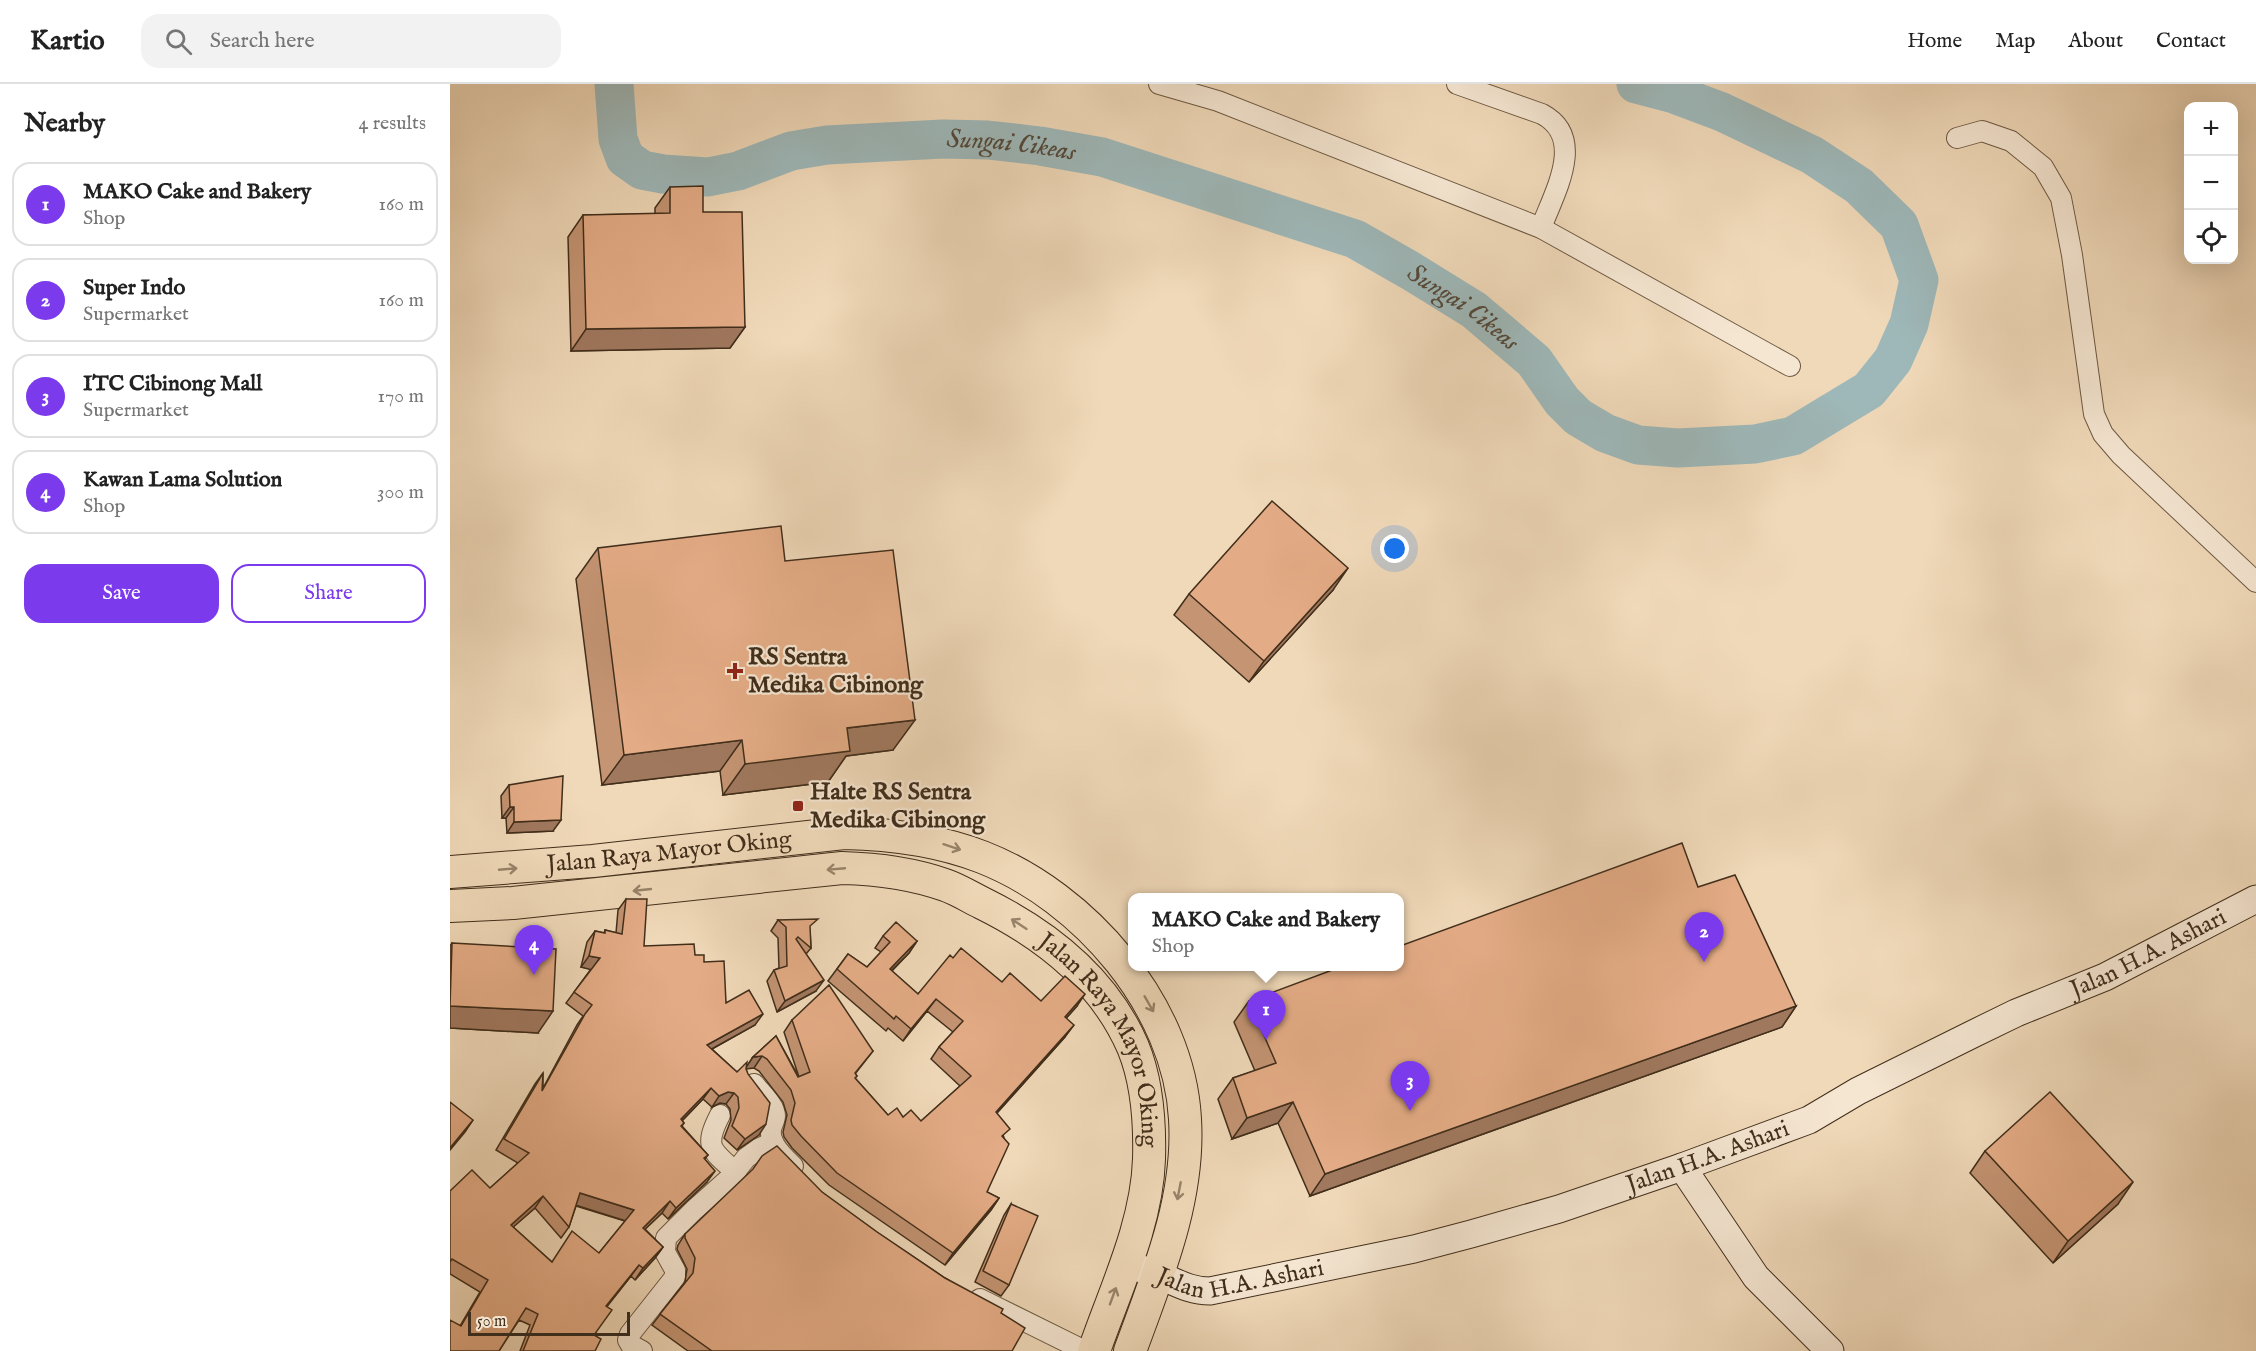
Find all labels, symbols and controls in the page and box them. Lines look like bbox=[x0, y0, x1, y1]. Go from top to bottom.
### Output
search box bbox=[141, 14, 561, 68]
text: Kartio bbox=[30, 24, 105, 59]
icon: search bbox=[162, 25, 195, 58]
text: Search here bbox=[210, 27, 315, 55]
text: Home bbox=[1907, 28, 1962, 55]
text: Map bbox=[1995, 28, 2035, 55]
text: About bbox=[2068, 28, 2123, 55]
text: Contact bbox=[2156, 28, 2226, 55]
map controls bbox=[2184, 102, 2238, 264]
button: + bbox=[2184, 102, 2238, 156]
text: Nearby bbox=[24, 107, 105, 140]
text: 4 results bbox=[359, 111, 426, 136]
water label: Sungai Cikeas bbox=[946, 123, 1079, 169]
button: − bbox=[2184, 156, 2238, 210]
text: MAKO Cake and Bakery bbox=[83, 178, 311, 206]
text: 1 bbox=[42, 192, 49, 217]
text: 160 m bbox=[378, 192, 424, 217]
text: Shop bbox=[83, 206, 125, 231]
button: locate bbox=[2184, 210, 2238, 264]
water label: Sungai Cikeas bbox=[1401, 256, 1527, 358]
text: Super Indo bbox=[83, 274, 185, 302]
text: 2 bbox=[41, 288, 50, 313]
text: 160 m bbox=[378, 288, 424, 313]
text: Supermarket bbox=[83, 302, 189, 327]
text: ITC Cibinong Mall bbox=[83, 370, 262, 398]
text: 3 bbox=[42, 384, 49, 409]
text: 170 m bbox=[378, 384, 424, 409]
text: Supermarket bbox=[83, 398, 189, 423]
text: Kawan Lama Solution bbox=[83, 466, 282, 494]
text: 4 bbox=[41, 480, 50, 505]
text: 300 m bbox=[377, 480, 424, 505]
text: Shop bbox=[83, 494, 125, 519]
your location bbox=[1380, 534, 1409, 563]
button: Save bbox=[24, 564, 219, 623]
button: Share bbox=[231, 564, 426, 623]
place label: RS Sentra Medika Cibinong bbox=[748, 642, 924, 701]
marker: RS Sentra Medika Cibinong bbox=[726, 662, 744, 680]
place label: Halte RS Sentra Medika Cibinong bbox=[810, 777, 986, 836]
marker: Halte RS Sentra Medika Cibinong bbox=[791, 799, 805, 813]
street label: Jalan Raya Mayor Oking bbox=[543, 823, 794, 880]
one-way arrow bbox=[942, 842, 961, 853]
one-way arrow bbox=[498, 863, 518, 874]
one-way arrow bbox=[827, 864, 846, 875]
one-way arrow bbox=[633, 885, 653, 896]
popup bbox=[1128, 893, 1404, 971]
street label: Jalan H.A. Ashari bbox=[2063, 901, 2232, 1006]
text: MAKO Cake and Bakery bbox=[1152, 906, 1380, 934]
pin: 2 bbox=[1684, 912, 1724, 962]
one-way arrow bbox=[1011, 918, 1028, 930]
street label: Jalan Raya Mayor Oking bbox=[1030, 924, 1165, 1149]
pin: 4 bbox=[514, 926, 554, 975]
text: Shop bbox=[1152, 934, 1194, 959]
pin: 1 bbox=[1246, 990, 1286, 1040]
one-way arrow bbox=[1143, 995, 1155, 1012]
pin: 3 bbox=[1390, 1062, 1430, 1111]
street label: Jalan H.A. Ashari bbox=[1619, 1113, 1793, 1201]
one-way arrow bbox=[1173, 1181, 1184, 1201]
street label: Jalan H.A. Ashari bbox=[1149, 1252, 1327, 1307]
one-way arrow bbox=[1109, 1287, 1120, 1306]
scale bar bbox=[468, 1309, 630, 1336]
text: 50 m bbox=[477, 1312, 506, 1332]

